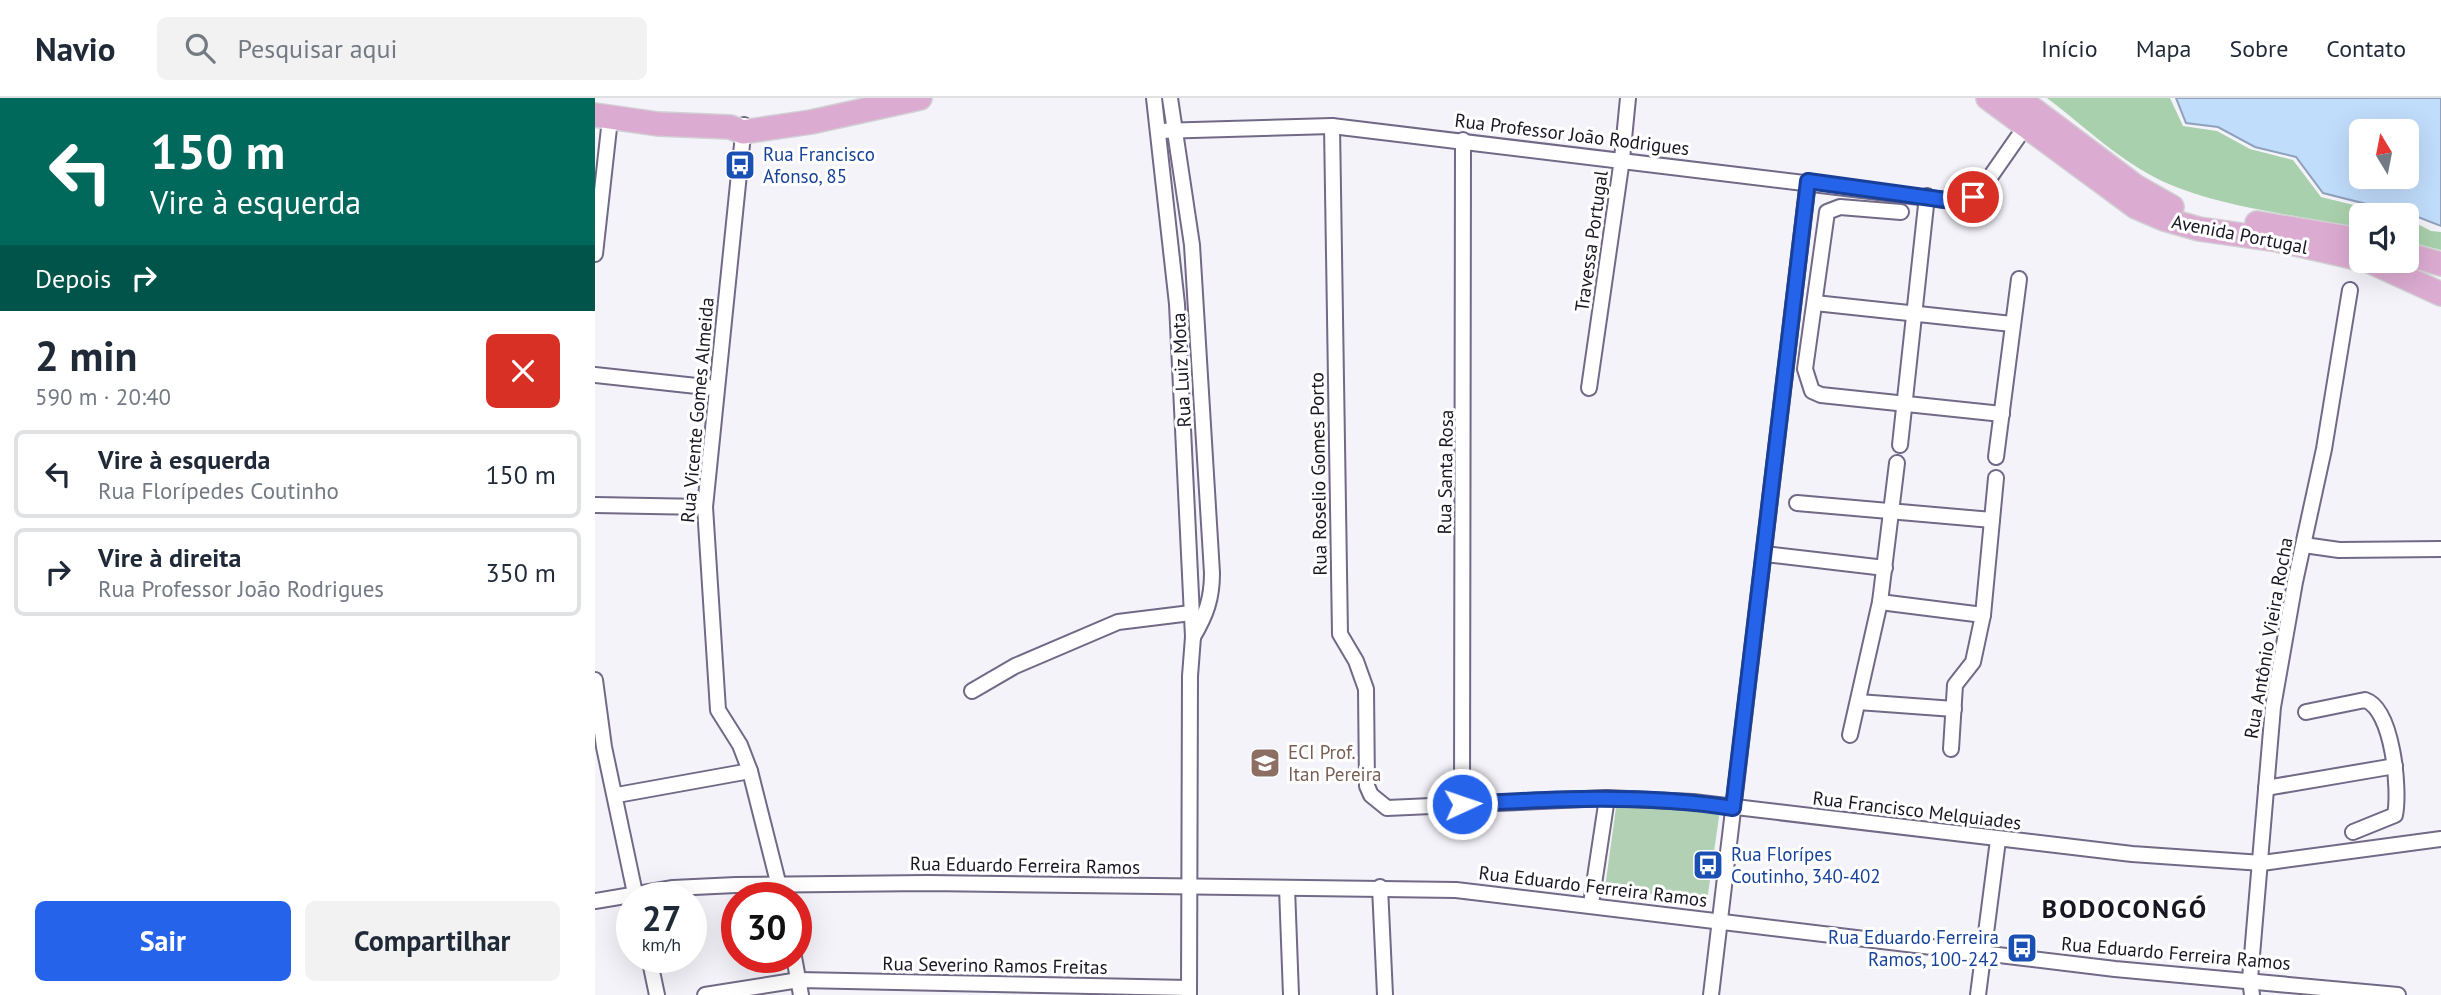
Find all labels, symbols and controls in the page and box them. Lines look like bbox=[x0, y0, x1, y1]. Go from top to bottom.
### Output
search box bbox=[157, 17, 647, 80]
text: Navio bbox=[35, 27, 115, 70]
icon: search bbox=[181, 29, 219, 67]
text: Pesquisar aqui bbox=[237, 32, 398, 65]
text: Início bbox=[2041, 33, 2098, 64]
text: Mapa bbox=[2136, 33, 2191, 64]
text: Sobre bbox=[2229, 33, 2288, 64]
text: Contato bbox=[2326, 33, 2406, 64]
street label: Rua Professor João Rodrigues bbox=[1453, 108, 1691, 160]
text: 150 m bbox=[150, 119, 285, 183]
north arrow bbox=[2349, 119, 2419, 189]
map controls bbox=[2349, 119, 2419, 273]
icon: left bbox=[35, 126, 126, 217]
place label: Rua Francisco Afonso, 85 bbox=[763, 142, 875, 188]
bus stop icon: Rua Francisco Afonso, 85 bbox=[723, 148, 757, 182]
pin bbox=[1943, 167, 2003, 227]
street label: Travessa Portugal bbox=[1569, 168, 1613, 313]
icon: arrive bbox=[1954, 178, 1992, 216]
text: Vire à esquerda bbox=[150, 181, 361, 223]
button: sound bbox=[2349, 203, 2419, 273]
street label: Avenida Portugal bbox=[2170, 209, 2311, 259]
icon: right bbox=[125, 259, 163, 297]
text: Depois bbox=[35, 262, 111, 295]
street label: Rua Vicente Gomes Almeida bbox=[675, 296, 719, 524]
street label: Rua Luiz Mota bbox=[1166, 312, 1196, 428]
text: 2 min bbox=[35, 328, 137, 383]
button: close bbox=[486, 334, 560, 408]
street label: Rua Roselio Gomes Porto bbox=[1304, 372, 1332, 576]
text: 590 m · 20:40 bbox=[35, 382, 171, 411]
street label: Rua Santa Rosa bbox=[1432, 409, 1458, 535]
text: Vire à esquerda bbox=[98, 443, 270, 476]
icon: left bbox=[39, 455, 77, 493]
text: 150 m bbox=[485, 458, 556, 491]
text: Rua Florípedes Coutinho bbox=[98, 476, 339, 505]
street label: Rua Antônio Vieira Rocha bbox=[2238, 536, 2298, 740]
text: Vire à direita bbox=[98, 541, 241, 574]
icon: right bbox=[39, 553, 77, 591]
text: 350 m bbox=[485, 556, 556, 589]
text: Rua Professor João Rodrigues bbox=[98, 574, 384, 603]
place label: ECI Prof. Itan Pereira bbox=[1288, 740, 1382, 786]
school or university icon: ECI Prof. Itan Pereira bbox=[1248, 746, 1282, 780]
position arrow bbox=[1425, 767, 1499, 841]
street label: Rua Francisco Melquiades bbox=[1811, 785, 2023, 835]
place label: Rua Florípes Coutinho, 340-402 bbox=[1731, 842, 1881, 888]
bus stop icon: Rua Florípes Coutinho, 340-402 bbox=[1691, 848, 1725, 882]
street label: Rua Eduardo Ferreira Ramos bbox=[910, 851, 1140, 879]
street label: Rua Eduardo Ferreira Ramos bbox=[1477, 860, 1709, 912]
speed limit sign: 30 bbox=[721, 882, 812, 973]
district label: BODOCONGÓ bbox=[2042, 892, 2208, 925]
text: 27 bbox=[642, 895, 681, 941]
button: Sair bbox=[35, 901, 291, 981]
button: Compartilhar bbox=[305, 901, 560, 981]
place label: Rua Eduardo Ferreira Ramos, 100-242 bbox=[1828, 925, 1999, 971]
bus stop icon: Rua Eduardo Ferreira Ramos, 100-242 bbox=[2005, 931, 2039, 965]
street label: Rua Eduardo Ferreira Ramos bbox=[2060, 931, 2292, 975]
text: km/h bbox=[642, 933, 681, 956]
street label: Rua Severino Ramos Freitas bbox=[882, 951, 1108, 979]

